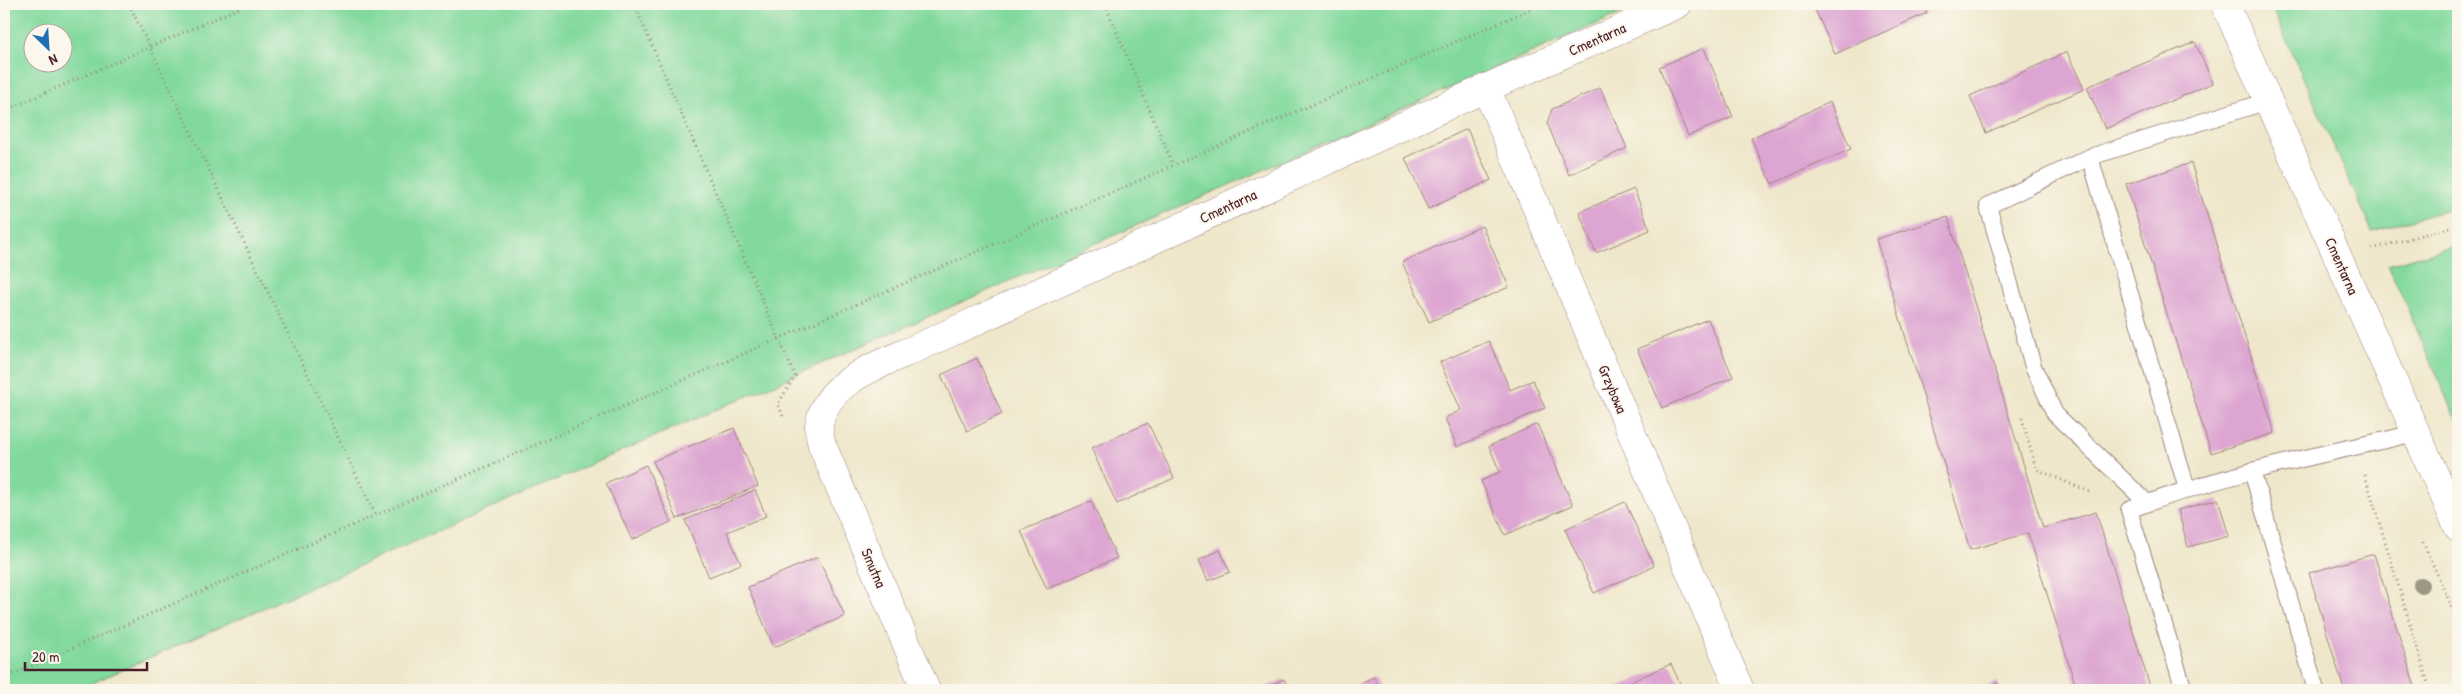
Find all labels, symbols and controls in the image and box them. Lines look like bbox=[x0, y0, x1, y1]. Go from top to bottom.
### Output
street label: Cmentarna bbox=[1565, 17, 1629, 61]
north arrow bbox=[22, 22, 72, 72]
text: N bbox=[46, 50, 61, 71]
street label: Cmentarna bbox=[1196, 184, 1260, 228]
street label: Cmentarna bbox=[2320, 234, 2364, 298]
street label: Grzybowa bbox=[1593, 362, 1633, 417]
street label: Smutna bbox=[856, 545, 892, 591]
scale bar bbox=[25, 639, 148, 671]
text: 20 m bbox=[32, 646, 59, 667]

